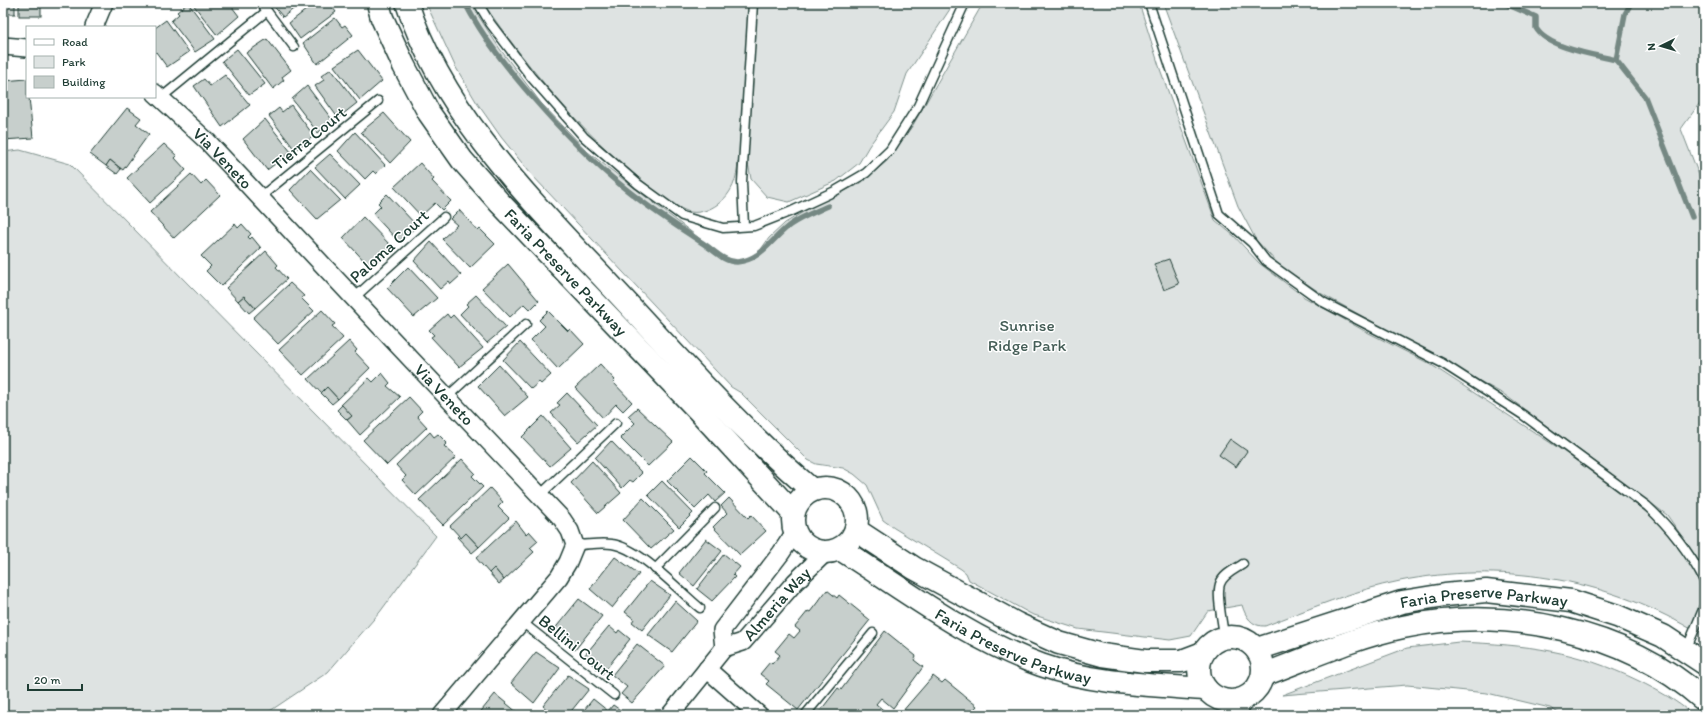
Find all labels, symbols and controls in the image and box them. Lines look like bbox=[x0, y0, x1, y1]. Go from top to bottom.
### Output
legend bbox=[26, 26, 156, 98]
north arrow bbox=[1641, 26, 1681, 66]
text: Road bbox=[62, 35, 88, 49]
text: N bbox=[1645, 43, 1658, 51]
text: Park bbox=[62, 55, 86, 69]
text: Building bbox=[62, 75, 106, 89]
street label: Tierra Court bbox=[268, 102, 350, 174]
street label: Via Veneto bbox=[189, 123, 257, 193]
street label: Faria Preserve Parkway bbox=[500, 204, 632, 340]
street label: Paloma Court bbox=[345, 205, 433, 287]
park label: Sunrise Ridge Park bbox=[988, 315, 1067, 355]
street label: Via Veneto bbox=[410, 359, 478, 429]
street label: Almeria Way bbox=[739, 563, 815, 645]
street label: Faria Preserve Parkway bbox=[1398, 581, 1569, 612]
street label: Faria Preserve Parkway bbox=[931, 604, 1093, 688]
street label: Bellini Court bbox=[535, 610, 620, 684]
scale bar bbox=[28, 666, 82, 692]
text: 20 m bbox=[34, 673, 61, 687]

